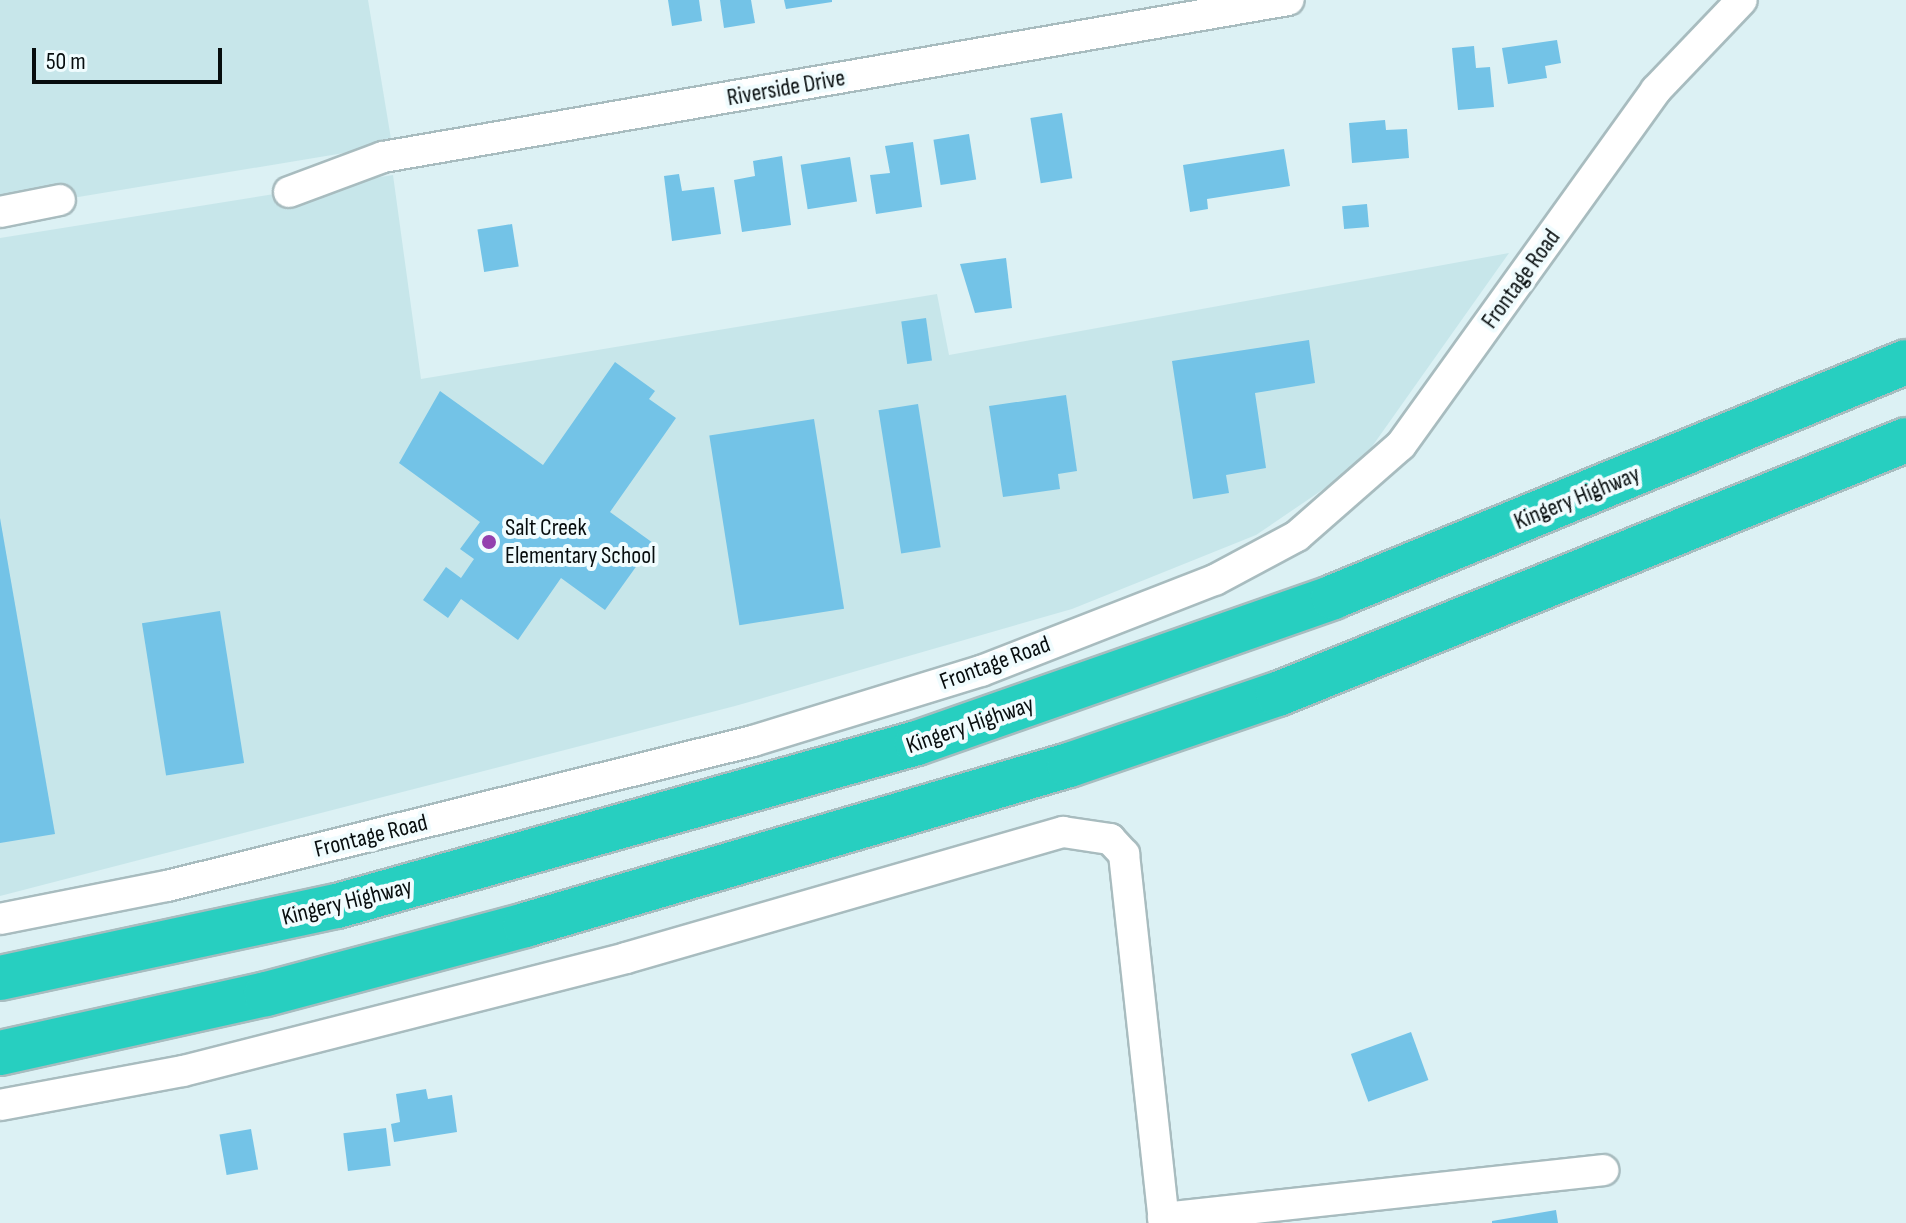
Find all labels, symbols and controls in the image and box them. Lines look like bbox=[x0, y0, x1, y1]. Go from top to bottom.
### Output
scale bar bbox=[36, 32, 226, 82]
text: 50 m bbox=[46, 47, 86, 76]
street label: Riverside Drive bbox=[725, 63, 847, 113]
street label: Frontage Road bbox=[1475, 224, 1567, 334]
street label: Kingery Highway bbox=[1510, 460, 1644, 536]
place label: Salt Creek Elementary School bbox=[505, 514, 656, 570]
marker: Salt Creek Elementary School bbox=[480, 533, 498, 551]
street label: Frontage Road bbox=[936, 630, 1054, 696]
street label: Kingery Highway bbox=[902, 690, 1038, 760]
street label: Frontage Road bbox=[312, 808, 430, 864]
street label: Kingery Highway bbox=[279, 872, 415, 932]

